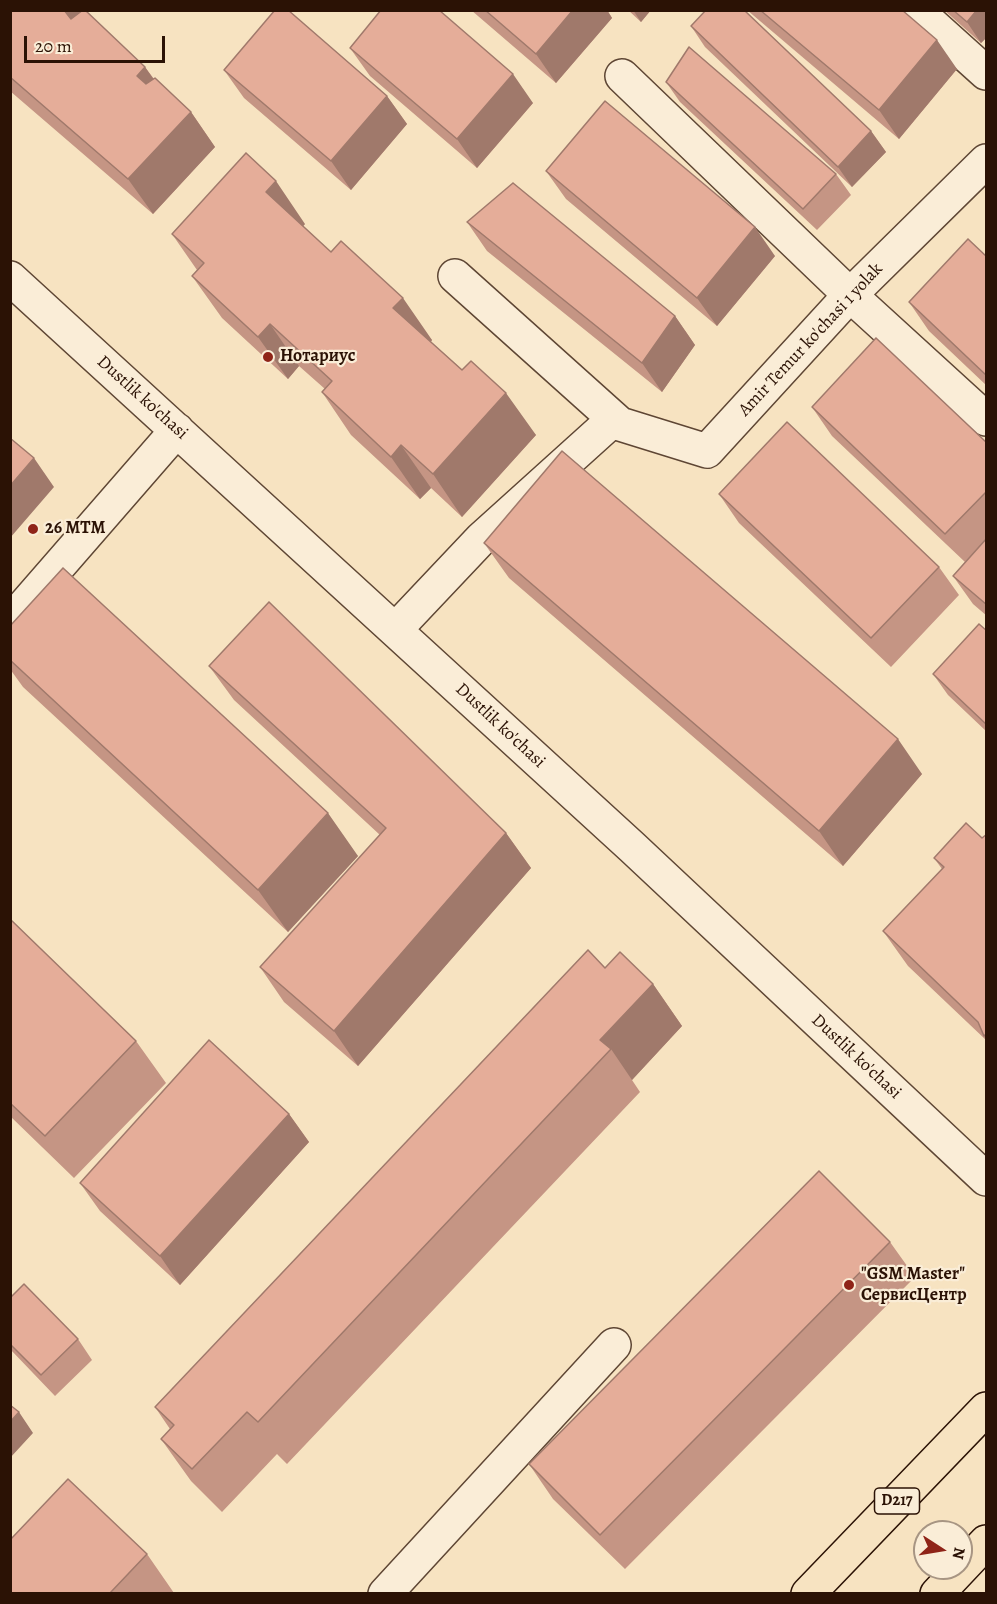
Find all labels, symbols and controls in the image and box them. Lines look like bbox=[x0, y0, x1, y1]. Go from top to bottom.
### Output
scale bar bbox=[27, 24, 168, 62]
text: 20 m bbox=[35, 34, 72, 58]
street label: Amir Temur ko'chasi 1 yolak bbox=[734, 259, 888, 421]
place label: Нотариус bbox=[280, 346, 355, 368]
marker: Нотариус bbox=[261, 350, 275, 364]
street label: Dustlik ko'chasi bbox=[92, 351, 192, 445]
place label: 26 MTM bbox=[45, 518, 106, 540]
marker: 26 MTM bbox=[26, 522, 40, 536]
street label: Dustlik ko'chasi bbox=[451, 679, 549, 773]
street label: Dustlik ko'chasi bbox=[807, 1010, 905, 1104]
place label: "GSM Master" СервисЦентр bbox=[861, 1264, 967, 1306]
marker: "GSM Master" СервисЦентр bbox=[842, 1278, 856, 1292]
road number: D217 bbox=[874, 1488, 920, 1514]
north arrow bbox=[913, 1520, 973, 1580]
text: N bbox=[947, 1545, 971, 1561]

